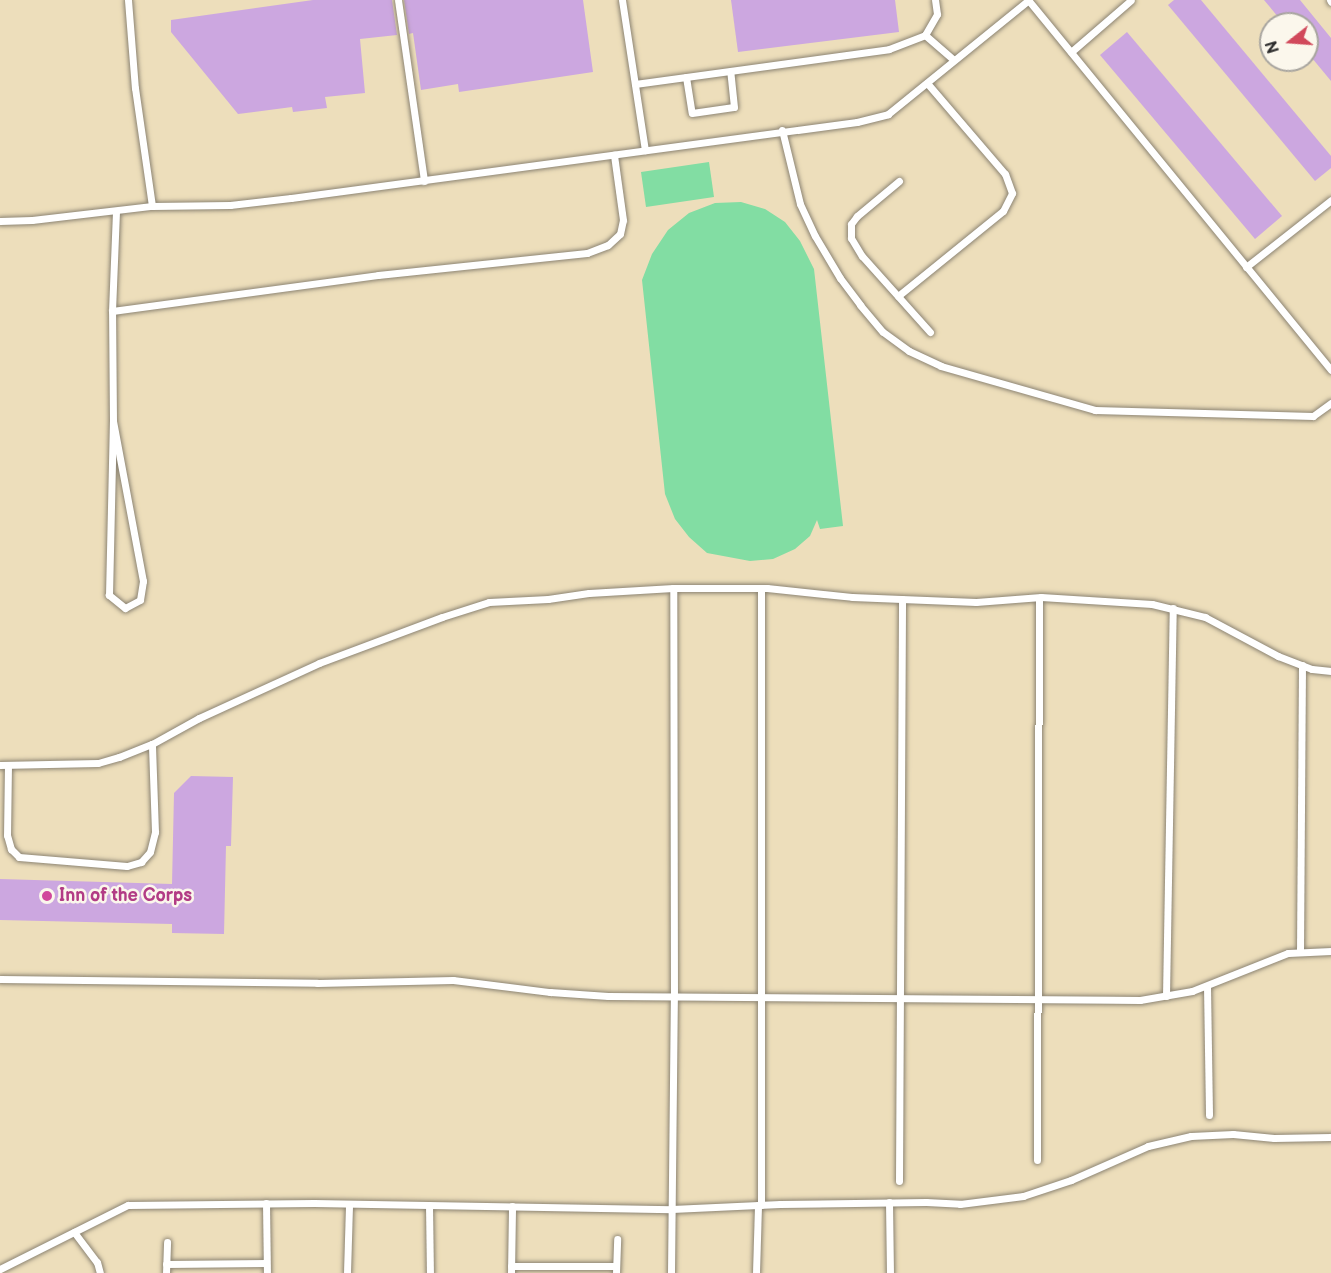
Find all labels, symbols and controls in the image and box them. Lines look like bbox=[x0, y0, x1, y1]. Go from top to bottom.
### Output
north arrow bbox=[1259, 12, 1319, 72]
text: N bbox=[1262, 38, 1284, 55]
place label: Inn of the Corps bbox=[59, 885, 192, 907]
marker: Inn of the Corps bbox=[40, 889, 54, 903]

